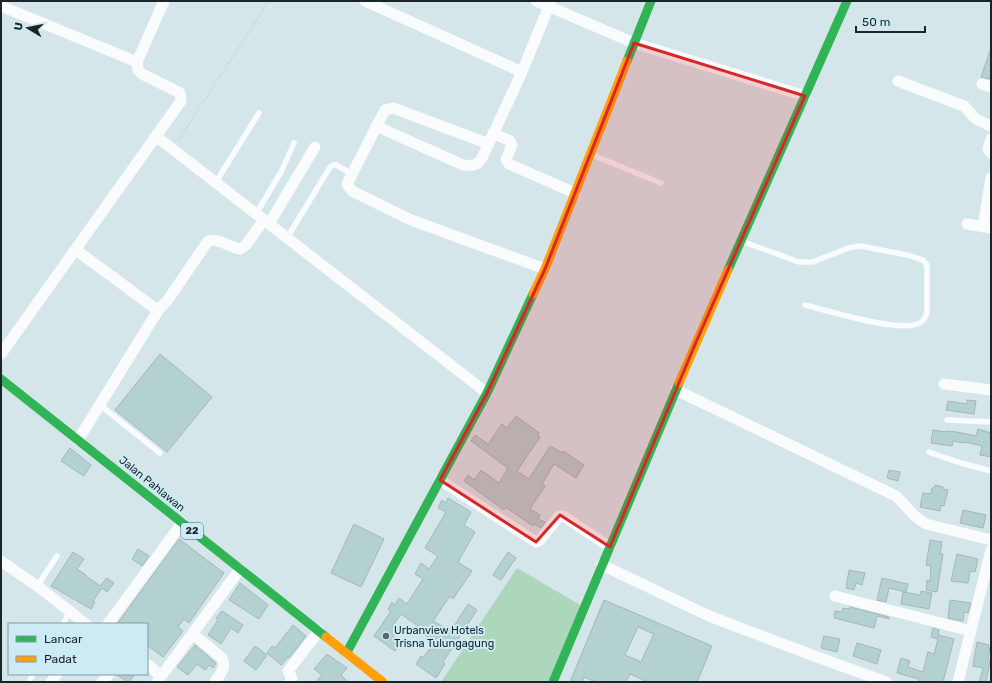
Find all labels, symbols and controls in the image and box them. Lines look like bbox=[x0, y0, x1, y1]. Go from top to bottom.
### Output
north arrow bbox=[8, 8, 48, 48]
scale bar bbox=[856, 8, 925, 34]
text: 50 m bbox=[862, 15, 890, 29]
text: U bbox=[12, 21, 26, 31]
street label: Jalan Pahlawan bbox=[116, 453, 188, 515]
road number: 22 bbox=[181, 523, 203, 539]
legend bbox=[8, 623, 148, 675]
place label: Urbanview Hotels Trisna Tulungagung bbox=[394, 624, 494, 650]
marker: Urbanview Hotels Trisna Tulungagung bbox=[381, 631, 391, 641]
text: Lancar bbox=[44, 632, 83, 646]
text: Padat bbox=[44, 652, 77, 666]

